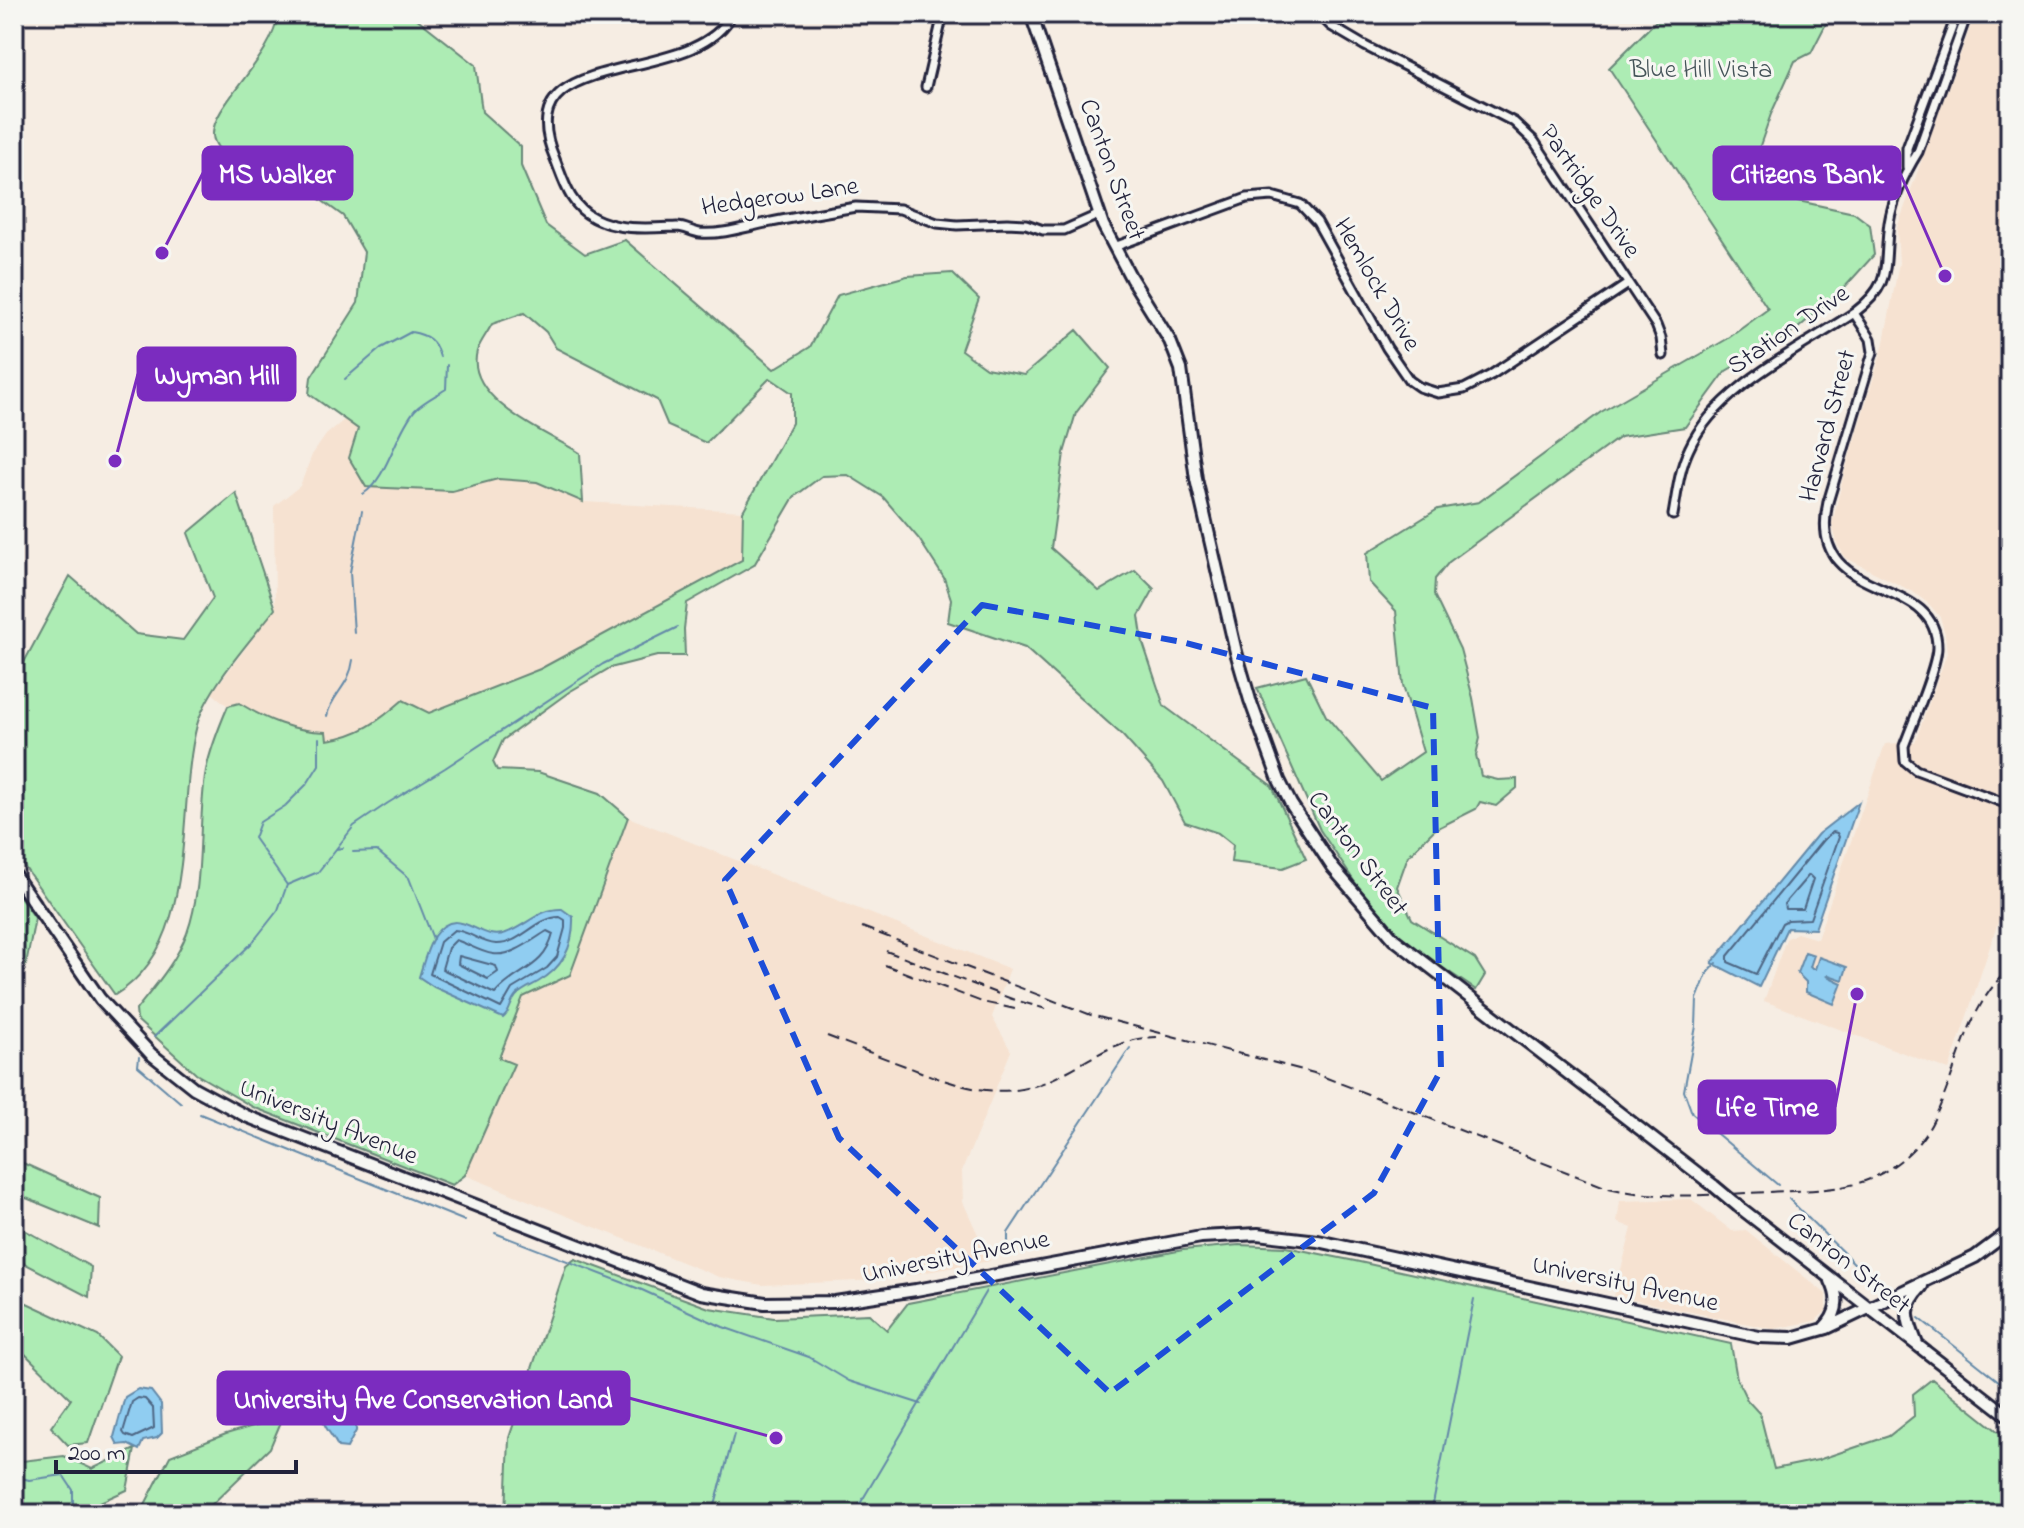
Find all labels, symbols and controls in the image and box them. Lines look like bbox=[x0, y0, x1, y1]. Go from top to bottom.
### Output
park label: Blue Hill Vista bbox=[1629, 52, 1772, 90]
street label: Canton Street bbox=[1068, 94, 1154, 246]
street label: Partridge Drive bbox=[1529, 117, 1649, 267]
callout: MS Walker bbox=[203, 147, 352, 199]
callout: Citizens Bank bbox=[1714, 147, 1900, 199]
text: MS Walker bbox=[219, 156, 337, 197]
text: Citizens Bank bbox=[1730, 156, 1885, 197]
street label: Hedgerow Lane bbox=[699, 168, 861, 228]
street label: Hemlock Drive bbox=[1322, 211, 1430, 359]
street label: Station Drive bbox=[1720, 276, 1858, 386]
street label: Harvard Street bbox=[1790, 346, 1868, 506]
callout: Wyman Hill bbox=[138, 348, 295, 400]
text: Wyman Hill bbox=[154, 357, 280, 398]
street label: Canton Street bbox=[1297, 783, 1417, 925]
street label: University Avenue bbox=[233, 1070, 423, 1176]
callout: Life Time bbox=[1699, 1081, 1835, 1133]
text: Life Time bbox=[1715, 1089, 1820, 1130]
street label: Canton Street bbox=[1778, 1203, 1918, 1325]
street label: University Avenue bbox=[859, 1221, 1053, 1295]
street label: University Avenue bbox=[1528, 1247, 1722, 1323]
callout: University Ave Conservation Land bbox=[218, 1372, 629, 1424]
text: University Ave Conservation Land bbox=[233, 1381, 613, 1422]
scale bar bbox=[56, 1424, 296, 1474]
text: 200 m bbox=[68, 1437, 125, 1472]

